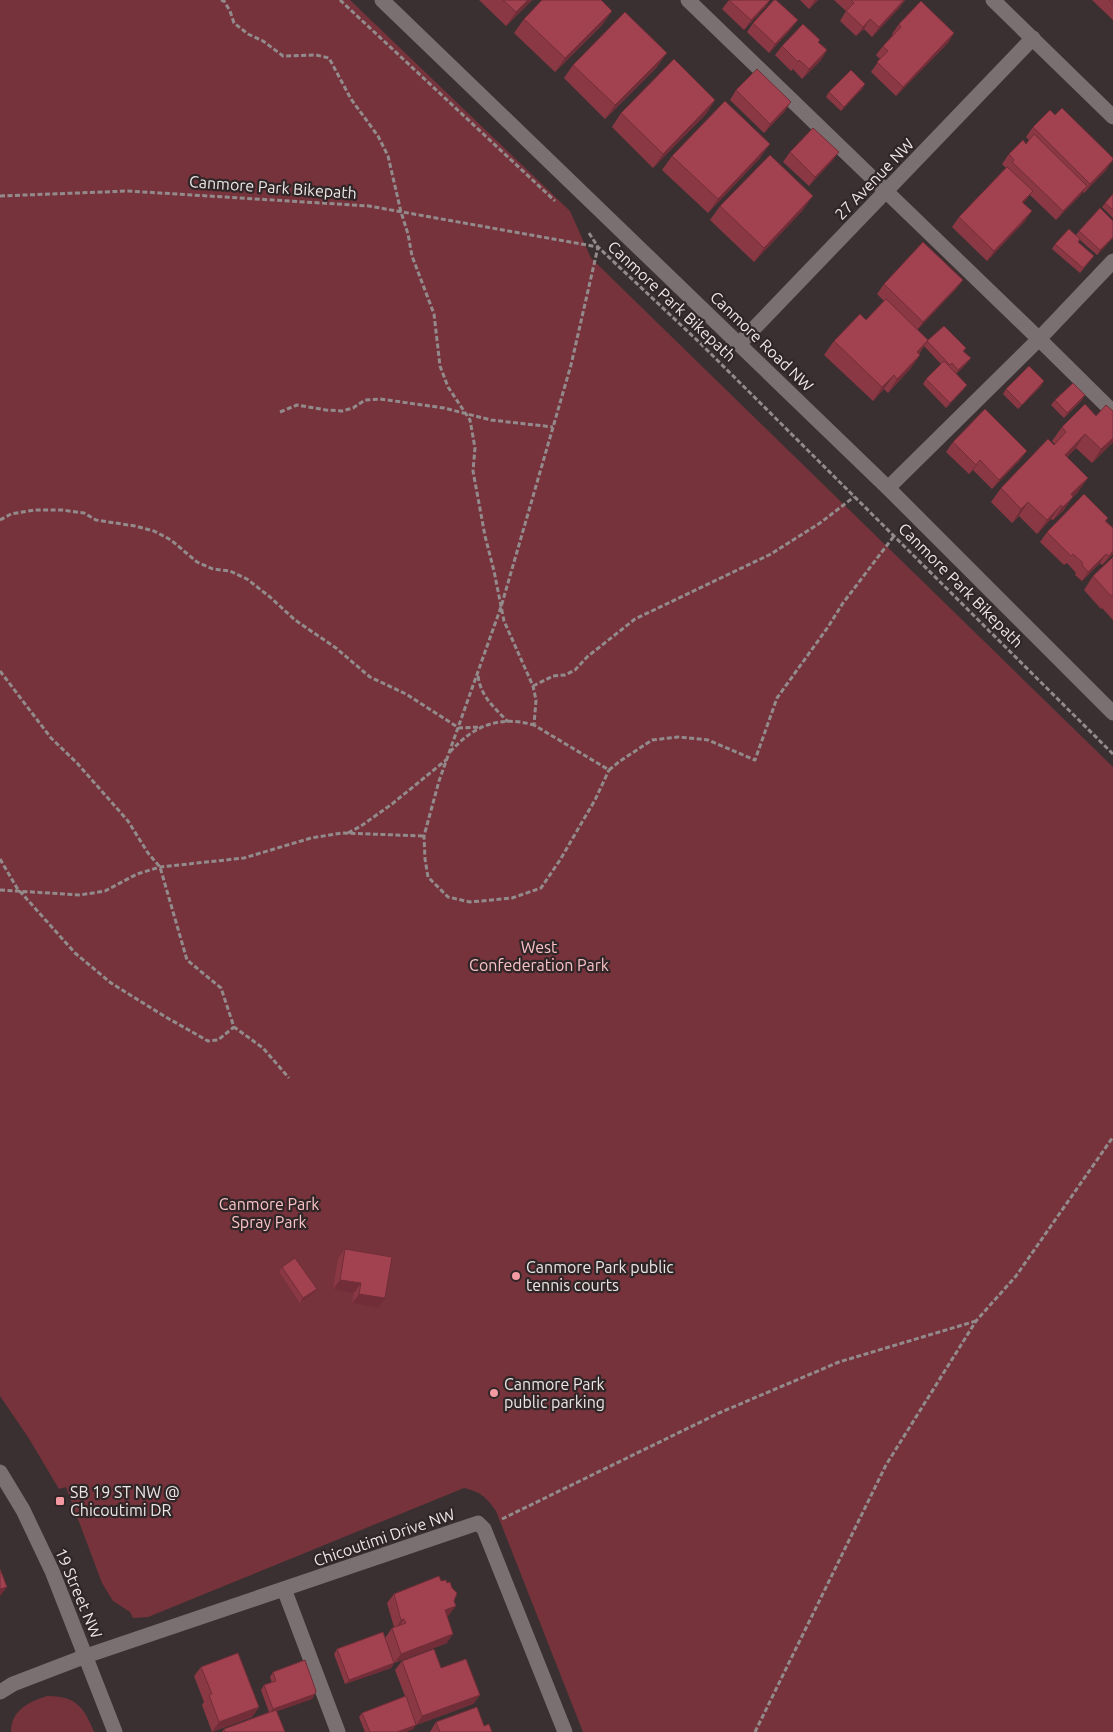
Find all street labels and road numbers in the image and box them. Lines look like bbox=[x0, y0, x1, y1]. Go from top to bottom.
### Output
street label: 27 Avenue NW bbox=[831, 135, 917, 223]
street label: Canmore Park Bikepath bbox=[189, 172, 357, 202]
street label: Canmore Park Bikepath bbox=[604, 237, 740, 365]
street label: Canmore Road NW bbox=[707, 287, 817, 395]
street label: Canmore Park Bikepath bbox=[895, 519, 1027, 651]
street label: Chicoutimi Drive NW bbox=[311, 1504, 457, 1570]
street label: 19 Street NW bbox=[52, 1545, 106, 1641]

